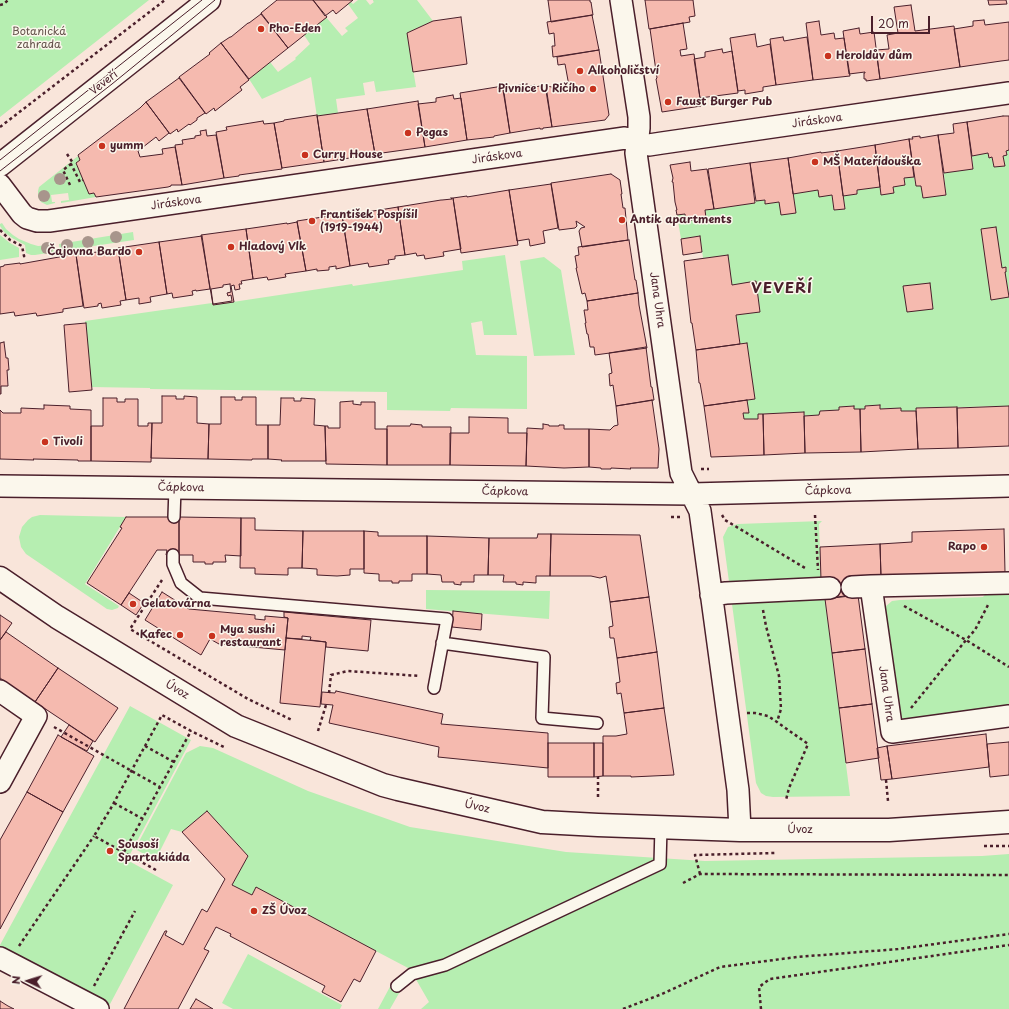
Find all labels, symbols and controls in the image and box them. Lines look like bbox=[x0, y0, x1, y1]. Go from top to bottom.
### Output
scale bar bbox=[873, 8, 932, 34]
text: 20 m bbox=[878, 14, 909, 32]
place label: Pho-Eden bbox=[269, 22, 321, 36]
marker: Pho-Eden bbox=[256, 24, 266, 34]
park label: Botanická zahrada bbox=[12, 25, 66, 51]
place label: Heroldův dům bbox=[836, 49, 912, 63]
marker: Heroldův dům bbox=[823, 51, 833, 61]
place label: Alkoholičství bbox=[588, 64, 659, 78]
marker: Alkoholičství bbox=[575, 66, 585, 76]
street label: Veveří bbox=[87, 68, 121, 98]
place label: Pivnice U Ričího bbox=[498, 82, 585, 96]
marker: Pivnice U Ričího bbox=[588, 84, 598, 94]
place label: Faust Burger Pub bbox=[676, 95, 772, 109]
marker: Faust Burger Pub bbox=[663, 97, 673, 107]
street label: Jiráskova bbox=[791, 111, 843, 131]
place label: Pegas bbox=[416, 126, 448, 140]
marker: Pegas bbox=[403, 128, 413, 138]
place label: yumm bbox=[110, 139, 144, 153]
marker: yumm bbox=[97, 141, 107, 151]
street label: Jiráskova bbox=[471, 147, 523, 167]
place label: Curry House bbox=[313, 148, 383, 162]
marker: Curry House bbox=[300, 150, 310, 160]
place label: MŠ Mateřídouška bbox=[823, 155, 921, 169]
marker: MŠ Mateřídouška bbox=[810, 157, 820, 167]
street label: Jiráskova bbox=[150, 193, 202, 213]
place label: František Pospíšil (1919-1944) bbox=[320, 208, 418, 234]
place label: Antik apartments bbox=[630, 213, 732, 227]
marker: Antik apartments bbox=[617, 215, 627, 225]
marker: František Pospíšil (1919-1944) bbox=[307, 216, 317, 226]
place label: Hladový Vlk bbox=[239, 240, 306, 254]
marker: Hladový Vlk bbox=[226, 242, 236, 252]
place label: Čajovna Bardo bbox=[47, 245, 131, 259]
marker: Čajovna Bardo bbox=[134, 247, 144, 257]
street label: Jana Uhra bbox=[647, 271, 667, 329]
district label: VEVEŘÍ bbox=[751, 280, 813, 298]
place label: Tivoli bbox=[53, 435, 83, 449]
marker: Tivoli bbox=[40, 437, 50, 447]
street label: Čápkova bbox=[158, 481, 204, 495]
street label: Čápkova bbox=[805, 484, 851, 498]
street label: Čápkova bbox=[482, 485, 528, 499]
place label: Rapo bbox=[948, 540, 976, 554]
marker: Rapo bbox=[979, 542, 989, 552]
place label: Gelatovárna bbox=[141, 597, 211, 611]
marker: Gelatovárna bbox=[128, 599, 138, 609]
place label: Mya sushi restaurant bbox=[220, 623, 281, 649]
place label: Kafec bbox=[140, 628, 172, 642]
marker: Kafec bbox=[175, 630, 185, 640]
marker: Mya sushi restaurant bbox=[207, 631, 217, 641]
street label: Jana Uhra bbox=[876, 665, 896, 723]
street label: Úvoz bbox=[163, 678, 191, 702]
street label: Úvoz bbox=[463, 798, 491, 816]
street label: Úvoz bbox=[787, 823, 813, 837]
place label: Sousoší Spartakiáda bbox=[118, 838, 190, 864]
marker: Sousoší Spartakiáda bbox=[105, 846, 115, 856]
place label: ZŠ Úvoz bbox=[262, 904, 307, 918]
marker: ZŠ Úvoz bbox=[249, 906, 259, 916]
north arrow bbox=[8, 961, 48, 1001]
text: N bbox=[7, 975, 24, 985]

